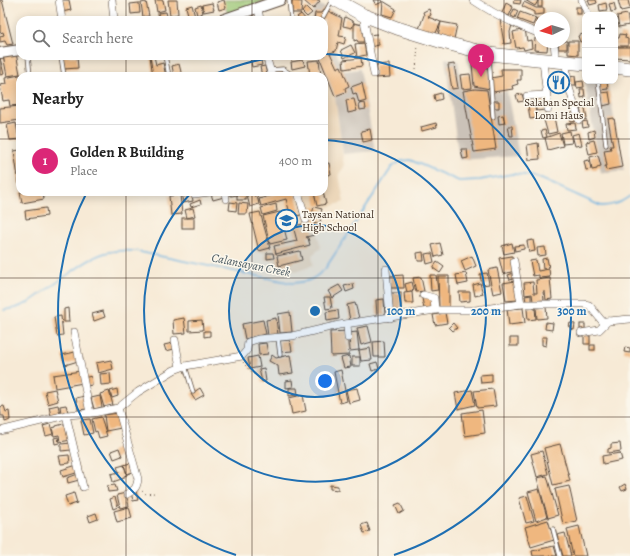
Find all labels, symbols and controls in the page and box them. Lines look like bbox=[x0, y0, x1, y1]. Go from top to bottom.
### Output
north arrow bbox=[534, 12, 570, 48]
map controls bbox=[582, 12, 618, 84]
button: + bbox=[582, 12, 618, 48]
search box bbox=[16, 16, 328, 60]
icon: search bbox=[30, 27, 52, 49]
text: Search here bbox=[62, 28, 133, 48]
pin: 1 bbox=[468, 44, 494, 77]
button: − bbox=[582, 48, 618, 84]
restaurant icon: Salaban Special Lomi Haus bbox=[546, 69, 572, 95]
text: Nearby bbox=[32, 87, 83, 110]
place label: Salaban Special Lomi Haus bbox=[524, 95, 594, 123]
text: Golden R Building bbox=[70, 142, 184, 162]
text: 1 bbox=[43, 152, 47, 169]
text: 400 m bbox=[279, 152, 312, 169]
text: Place bbox=[70, 162, 98, 179]
school or university icon: Taysan National High School bbox=[273, 207, 299, 233]
place label: Taysan National High School bbox=[302, 207, 374, 235]
water label: Calansayan Creek bbox=[210, 250, 293, 281]
text: 100 m bbox=[387, 303, 415, 319]
text: 200 m bbox=[471, 303, 501, 319]
text: 300 m bbox=[557, 303, 587, 319]
centre of rings bbox=[308, 304, 322, 318]
your location bbox=[315, 371, 335, 391]

